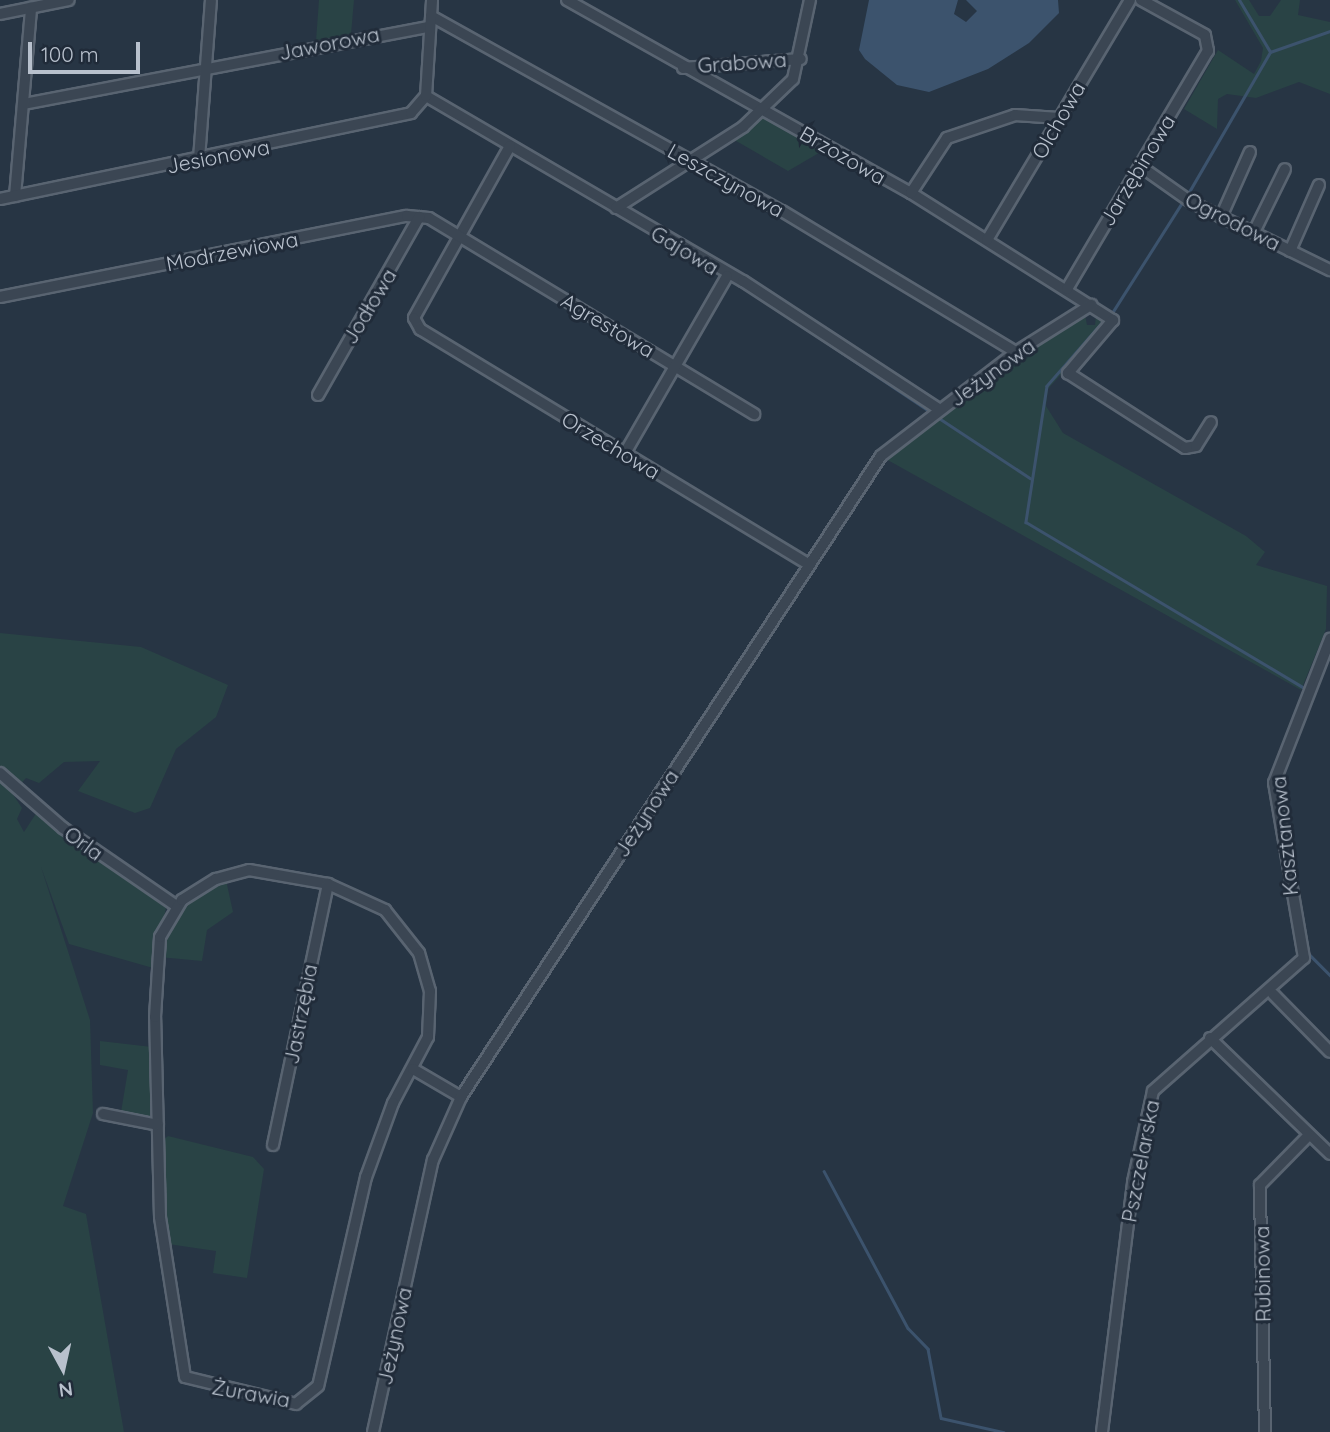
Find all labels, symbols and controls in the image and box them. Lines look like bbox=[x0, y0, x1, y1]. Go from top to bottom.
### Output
street label: Jaworowa bbox=[277, 21, 381, 65]
scale bar bbox=[32, 28, 144, 72]
text: 100 m bbox=[41, 41, 99, 67]
street label: Grabowa bbox=[697, 46, 787, 78]
street label: Olchowa bbox=[1026, 77, 1090, 163]
street label: Jarzębinowa bbox=[1094, 110, 1180, 230]
street label: Brzozowa bbox=[795, 120, 891, 190]
street label: Jesionowa bbox=[164, 134, 272, 178]
street label: Leszczynowa bbox=[663, 138, 789, 222]
street label: Ogrodowa bbox=[1181, 186, 1285, 256]
street label: Gajowa bbox=[647, 220, 723, 280]
street label: Modrzewiowa bbox=[164, 226, 300, 276]
street label: Jodłowa bbox=[337, 264, 401, 348]
street label: Agrestowa bbox=[557, 287, 659, 363]
street label: Jeżynowa bbox=[944, 333, 1040, 411]
street label: Orzechowa bbox=[557, 406, 665, 484]
street label: Jeżynowa bbox=[608, 765, 684, 861]
street label: Kasztanowa bbox=[1265, 775, 1303, 897]
street label: Orla bbox=[60, 821, 108, 865]
street label: Jastrzębia bbox=[278, 962, 322, 1066]
street label: Pszczelarska bbox=[1116, 1098, 1164, 1224]
street label: Rubinowa bbox=[1249, 1226, 1275, 1322]
street label: Jeżynowa bbox=[371, 1285, 417, 1387]
north arrow bbox=[28, 1334, 98, 1404]
street label: Żurawia bbox=[210, 1374, 292, 1412]
text: N bbox=[57, 1377, 75, 1403]

